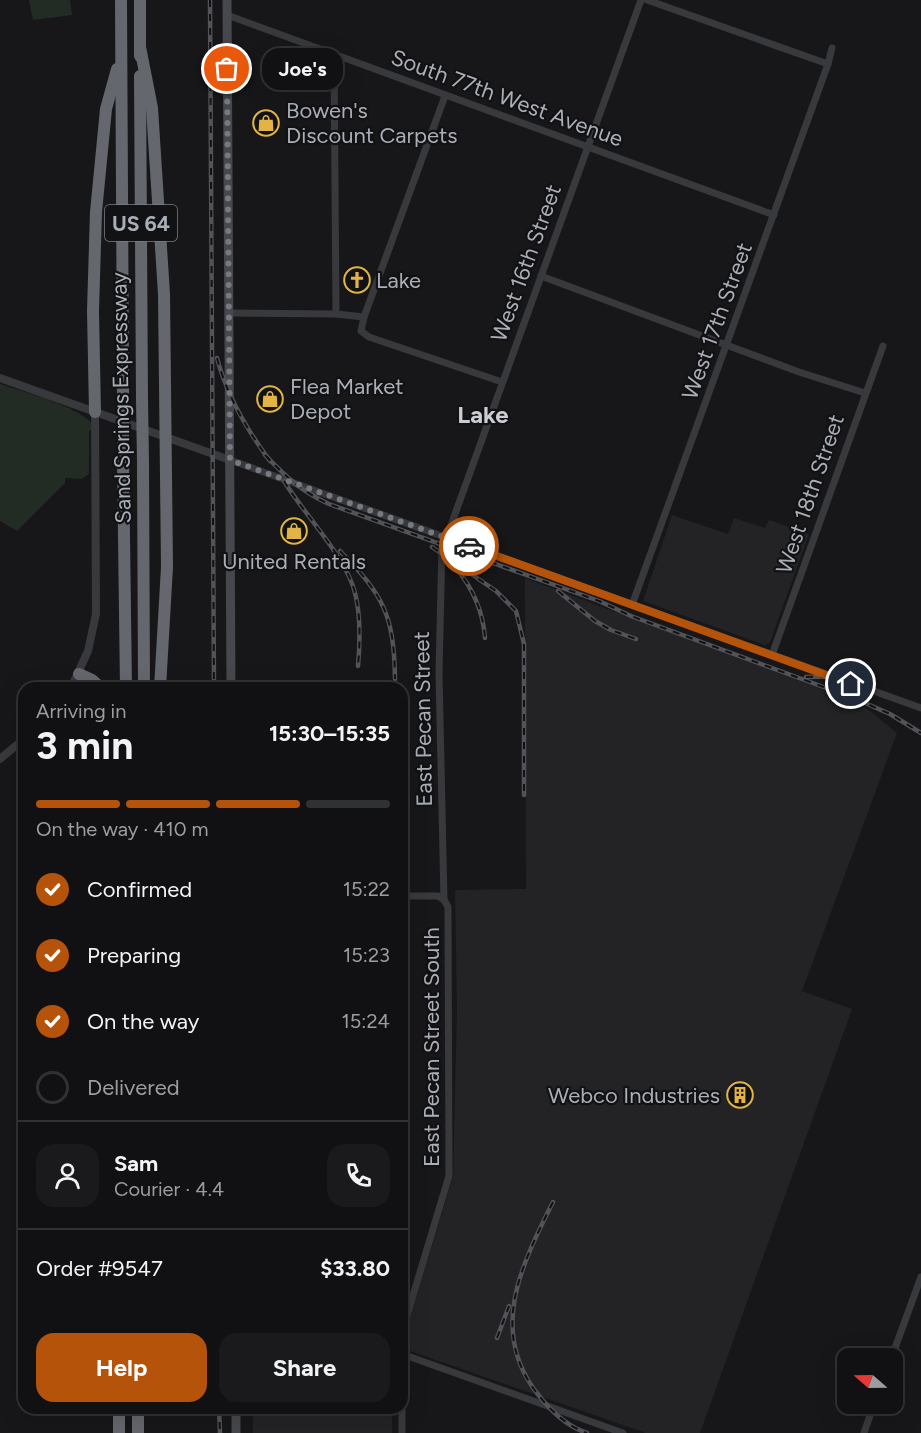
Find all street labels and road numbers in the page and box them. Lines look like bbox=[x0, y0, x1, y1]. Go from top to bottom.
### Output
street label: South 77th West Avenue bbox=[387, 43, 627, 153]
street label: West 16th Street bbox=[485, 181, 567, 345]
road number: US 64 bbox=[105, 205, 177, 241]
street label: West 17th Street bbox=[676, 239, 758, 403]
street label: Sand Springs Expressway bbox=[105, 272, 137, 524]
street label: West 18th Street bbox=[770, 411, 850, 577]
street label: East Pecan Street bbox=[408, 631, 438, 807]
street label: East Pecan Street South bbox=[418, 927, 445, 1167]

